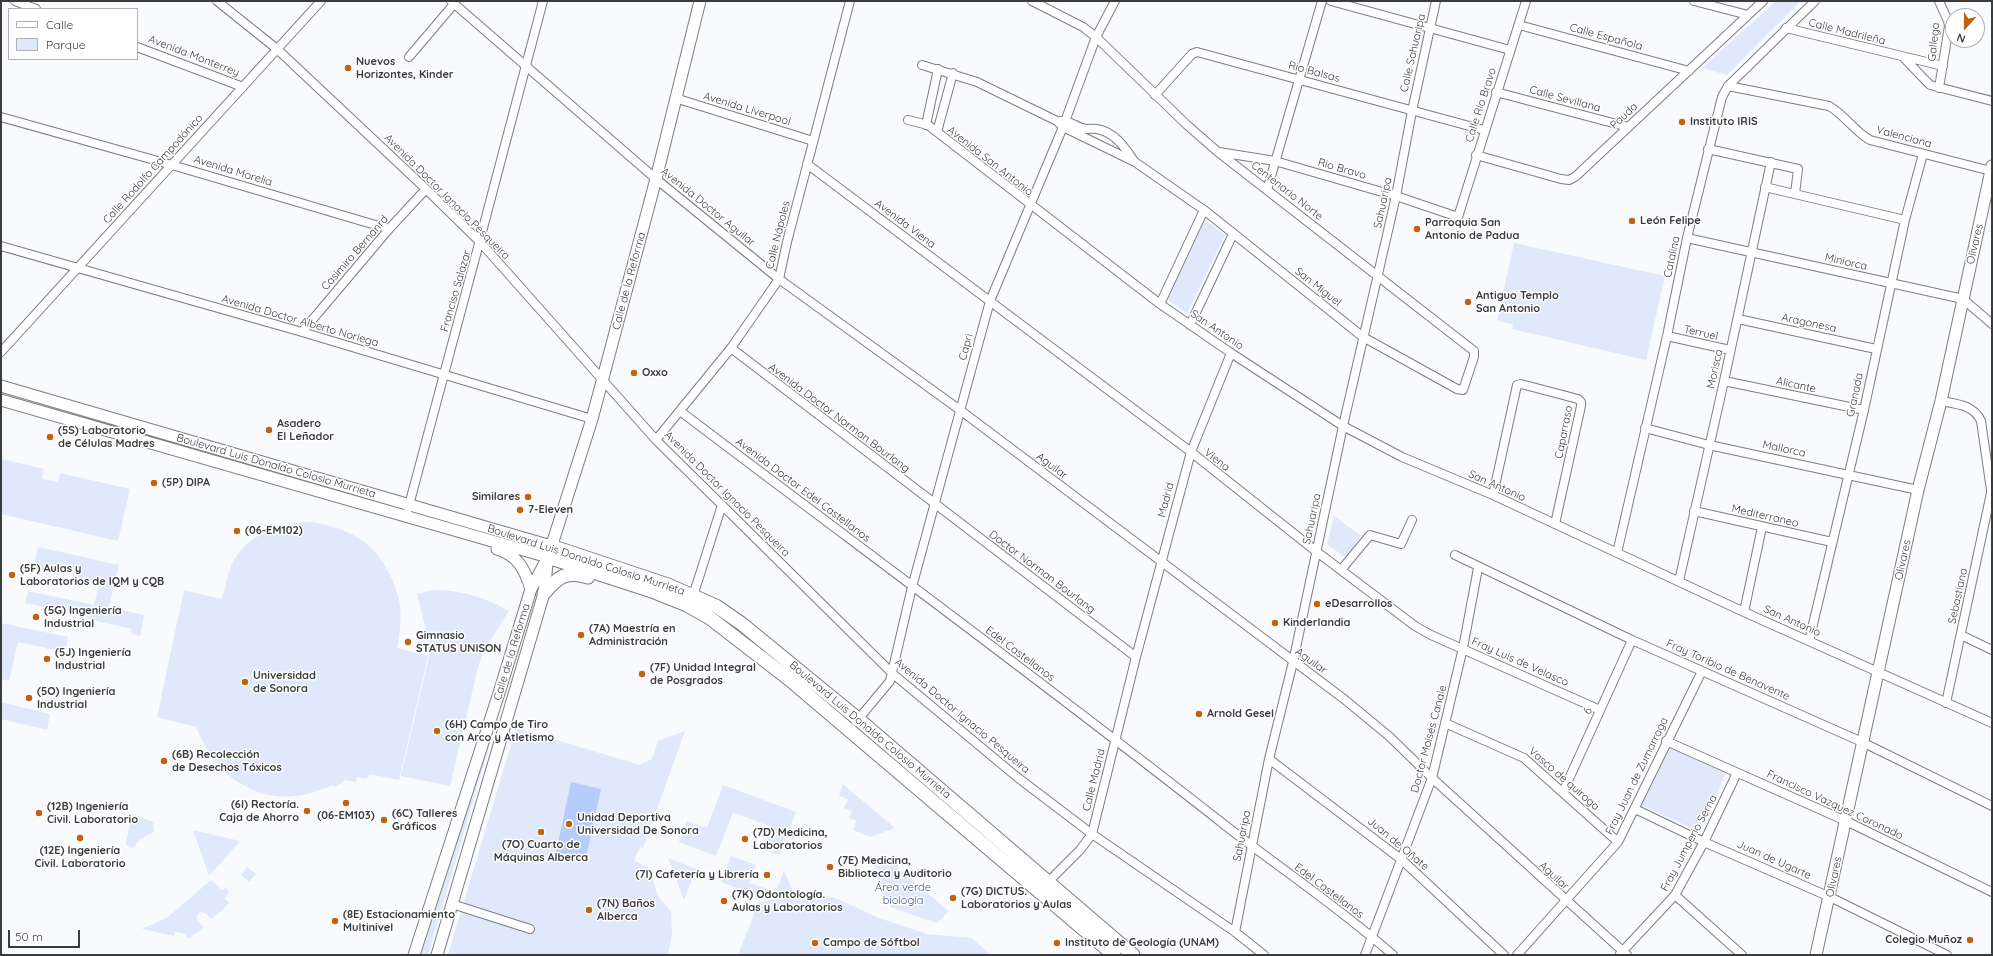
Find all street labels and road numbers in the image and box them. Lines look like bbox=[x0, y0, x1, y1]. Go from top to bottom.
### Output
street label: Calle Sahuaripa bbox=[1398, 13, 1428, 93]
street label: Calle Madrileña bbox=[1807, 16, 1887, 48]
street label: Calle Española bbox=[1568, 21, 1644, 53]
street label: Gallega bbox=[1925, 22, 1943, 62]
street label: Avenida Monterrey bbox=[147, 33, 241, 79]
street label: Rio Balsas bbox=[1287, 59, 1341, 85]
street label: Calle Río Bravo bbox=[1463, 66, 1499, 144]
street label: Calle Sevillana bbox=[1528, 83, 1602, 115]
street label: Avenida Liverpool bbox=[702, 89, 792, 129]
street label: Pauda bbox=[1608, 100, 1640, 132]
street label: Calle Rodolfo Campodónico bbox=[100, 112, 206, 226]
street label: Avenida San Antonio bbox=[944, 123, 1036, 199]
street label: Valenciana bbox=[1875, 123, 1933, 151]
street label: Avenida Doctor Ignacio Pesqueira bbox=[381, 131, 513, 263]
street label: Avenida Morelia bbox=[192, 153, 274, 189]
street label: Rio Bravo bbox=[1316, 156, 1368, 182]
street label: Centenario Norte bbox=[1248, 159, 1326, 223]
street label: Avenida Doctor Aguilar bbox=[658, 165, 758, 249]
street label: Sahuaripa bbox=[1371, 176, 1395, 230]
street label: Avenida Viena bbox=[872, 197, 938, 251]
street label: Calle Nápoles bbox=[763, 200, 793, 270]
street label: Casimiro Bernanrd bbox=[319, 213, 391, 293]
street label: Olivares bbox=[1964, 222, 1986, 266]
street label: Calle de la Reforma bbox=[610, 231, 648, 331]
street label: Catalina bbox=[1661, 235, 1683, 279]
street label: Franciso Salazar bbox=[438, 249, 474, 333]
street label: Miniorca bbox=[1823, 251, 1869, 273]
street label: San Miguel bbox=[1292, 265, 1344, 309]
street label: Avenida Doctor Alberto Noriega bbox=[220, 292, 380, 350]
street label: San Antonio bbox=[1188, 307, 1246, 353]
street label: Aragonesa bbox=[1780, 311, 1838, 335]
street label: Terruel bbox=[1682, 323, 1720, 343]
street label: Capri bbox=[956, 332, 976, 362]
street label: Morisca bbox=[1704, 348, 1726, 390]
street label: Avenida Doctor Norman Bourlong bbox=[766, 361, 912, 475]
street label: Granada bbox=[1844, 372, 1866, 418]
street label: Alicante bbox=[1775, 374, 1817, 396]
street label: Caparraso bbox=[1552, 404, 1576, 460]
street label: Avenida Doctor Ignacio Pesqueira bbox=[661, 428, 793, 560]
street label: Boulevard Luis Donaldo Colosio Murrieta bbox=[175, 431, 377, 501]
street label: Avenida Doctor Edel Castellanos bbox=[733, 435, 873, 545]
street label: Mallorca bbox=[1761, 438, 1807, 460]
street label: Viena bbox=[1202, 446, 1232, 474]
street label: Aguilar bbox=[1034, 450, 1070, 482]
street label: San Antonio bbox=[1466, 467, 1528, 505]
street label: Madrid bbox=[1155, 481, 1177, 519]
street label: Sahuaripa bbox=[1300, 492, 1324, 546]
street label: Mediterraneo bbox=[1730, 502, 1800, 530]
street label: Boulevard Luis Donaldo Colosio Murrieta bbox=[486, 522, 686, 598]
street label: Doctor Norman Bourlang bbox=[986, 528, 1098, 616]
street label: Olivares bbox=[1892, 539, 1914, 581]
street label: Sebastiana bbox=[1946, 567, 1970, 625]
street label: Calle de la Reforma bbox=[491, 602, 533, 702]
street label: San Antonio bbox=[1761, 602, 1823, 640]
street label: Edel Castellanos bbox=[983, 624, 1057, 684]
street label: Fray Luis de Velasco bbox=[1470, 635, 1570, 689]
street label: Fray Toribio de Benavente bbox=[1664, 637, 1792, 703]
street label: Aguilar bbox=[1293, 645, 1329, 677]
street label: Avenida Doctor Ignacio Pesqueira bbox=[892, 656, 1032, 776]
street label: Boulevard Luis Donaldo Colosio Murrieta bbox=[787, 659, 953, 801]
street label: Doctor Moisés Canale bbox=[1408, 684, 1450, 794]
street label: 6 bbox=[1581, 706, 1595, 716]
street label: Fray Juan de Zumarraga bbox=[1603, 715, 1671, 837]
street label: Vasco de quiroga bbox=[1526, 745, 1602, 813]
street label: Calle Madrid bbox=[1080, 747, 1108, 813]
street label: Francisco Vazquez Coronado bbox=[1765, 768, 1905, 842]
street label: Fray Jumperio Serna bbox=[1658, 792, 1720, 894]
street label: Sahuaripa bbox=[1231, 809, 1253, 863]
street label: Juan de Oñate bbox=[1365, 815, 1431, 873]
street label: Juan de Ugarte bbox=[1735, 838, 1813, 882]
street label: Olivares bbox=[1823, 856, 1845, 898]
street label: Aguilar bbox=[1536, 859, 1572, 893]
street label: Edel Castellanos bbox=[1292, 861, 1366, 921]

